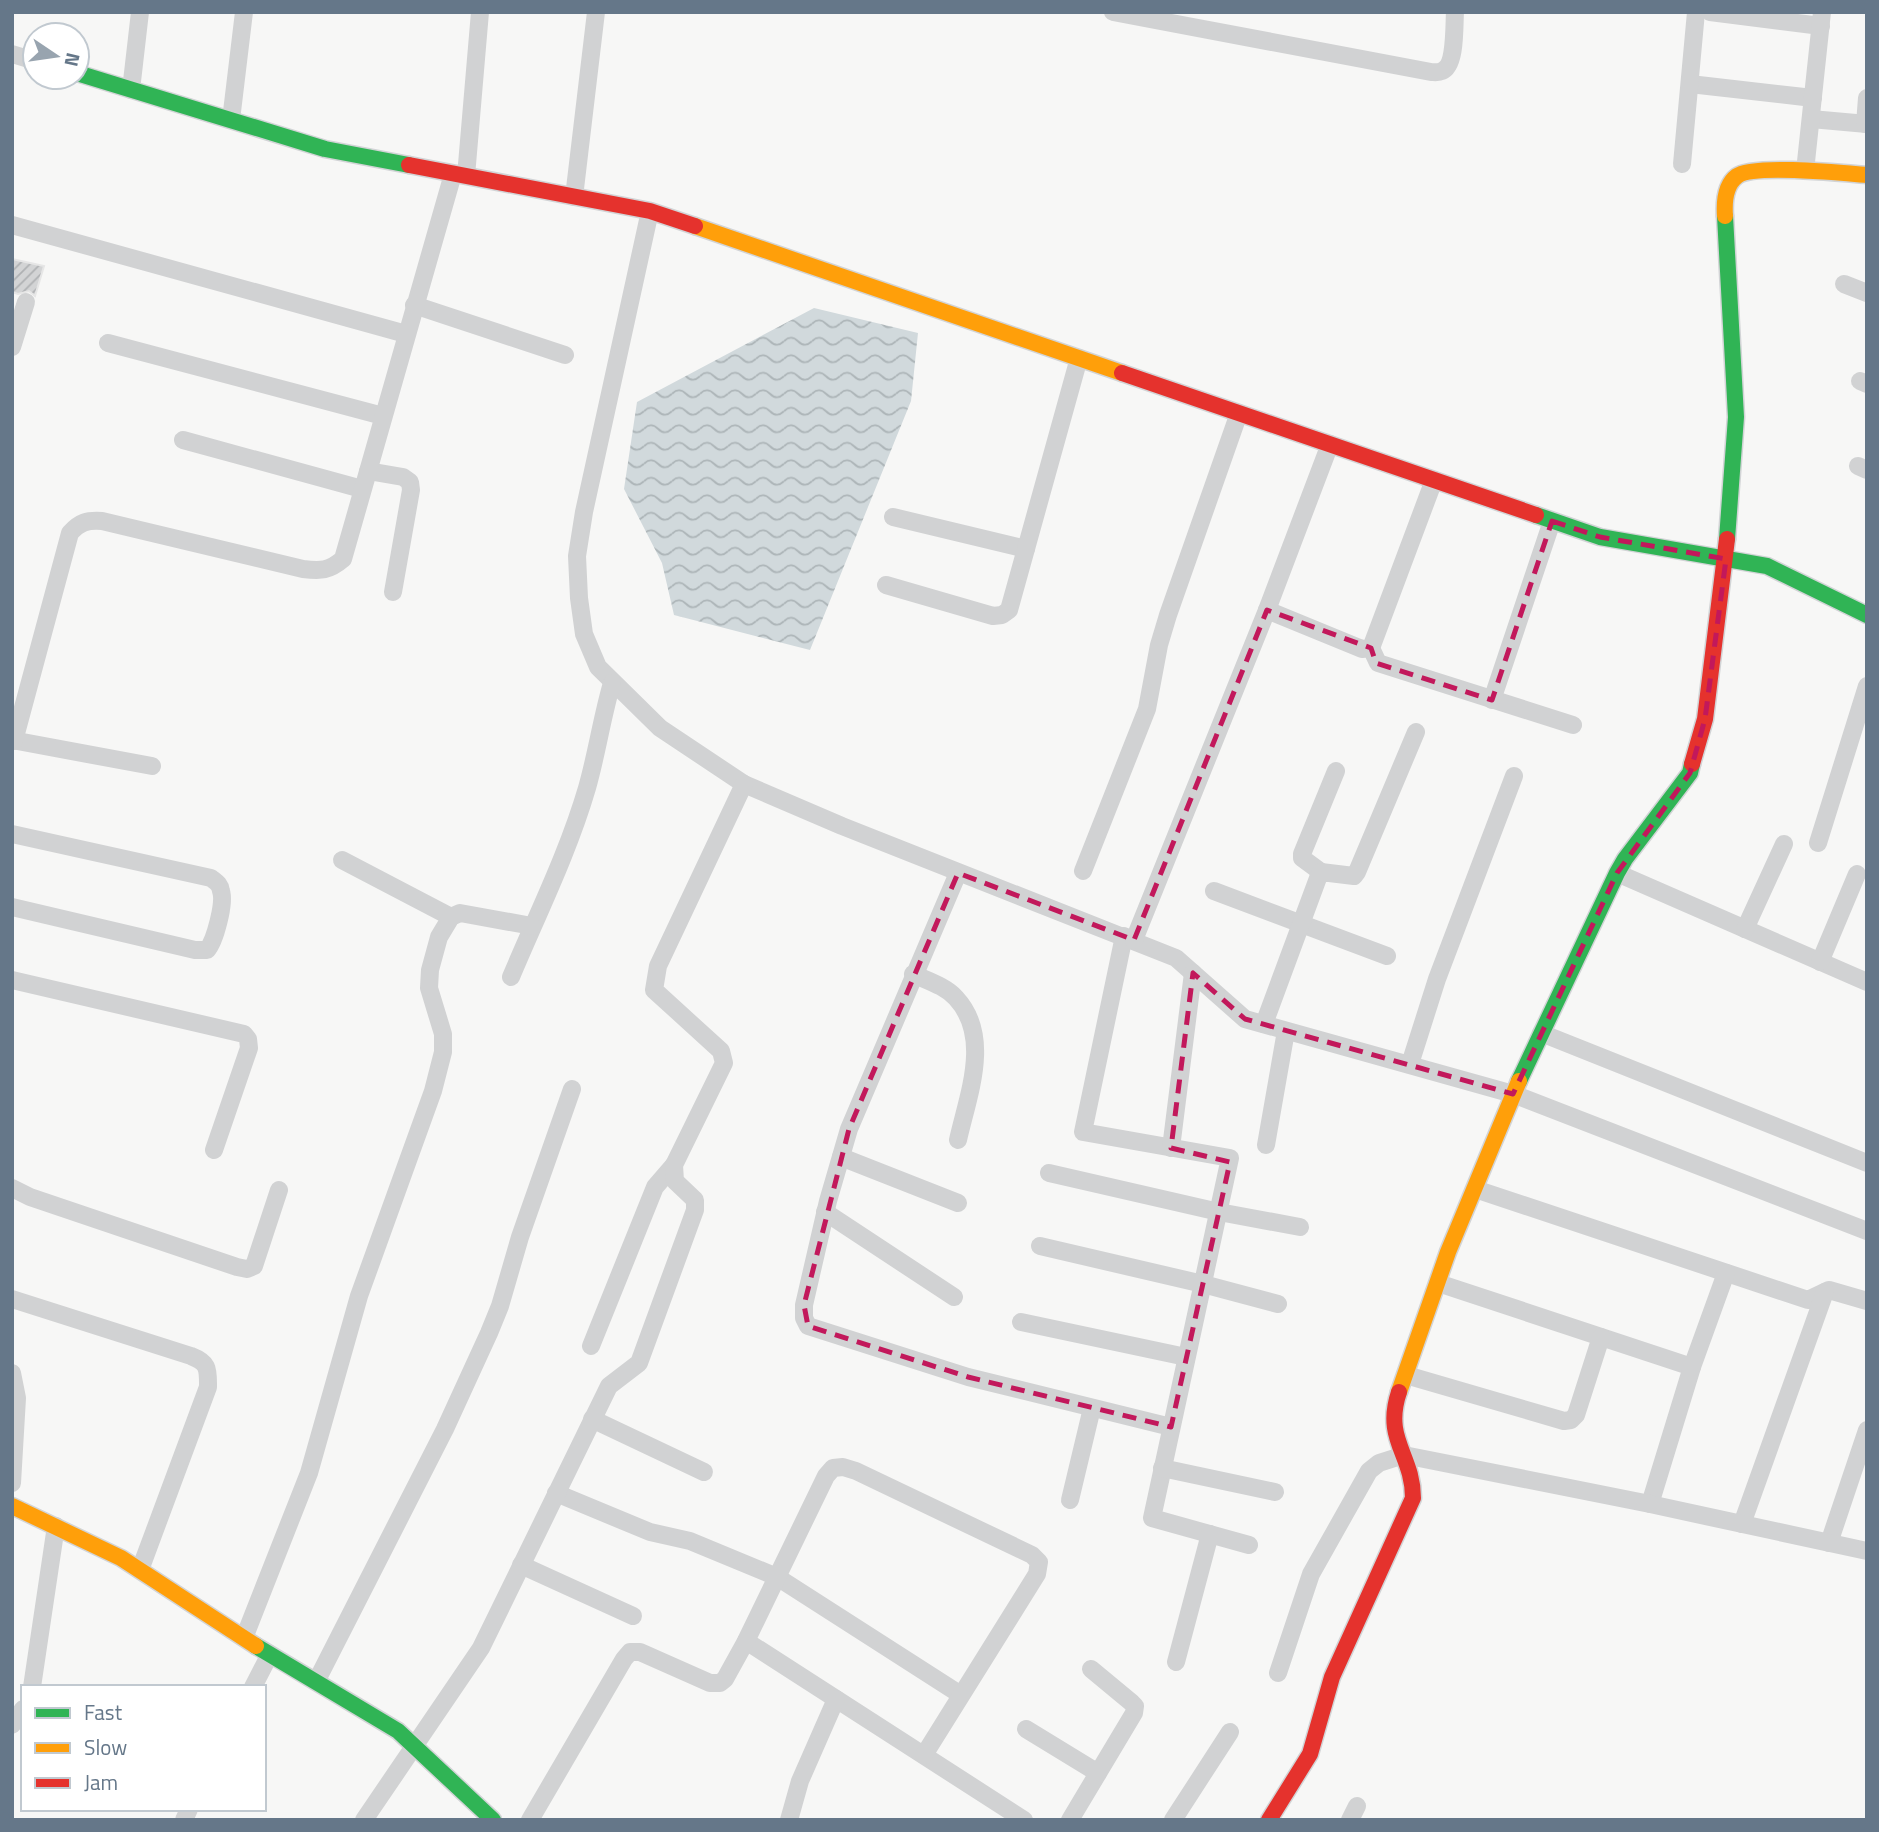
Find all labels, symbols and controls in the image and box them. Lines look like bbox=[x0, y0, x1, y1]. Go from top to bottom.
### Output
north arrow bbox=[21, 21, 91, 91]
text: N bbox=[57, 50, 89, 70]
legend bbox=[21, 1685, 266, 1811]
text: Fast bbox=[84, 1696, 123, 1728]
text: Slow bbox=[84, 1731, 127, 1763]
text: Jam bbox=[84, 1766, 118, 1798]

